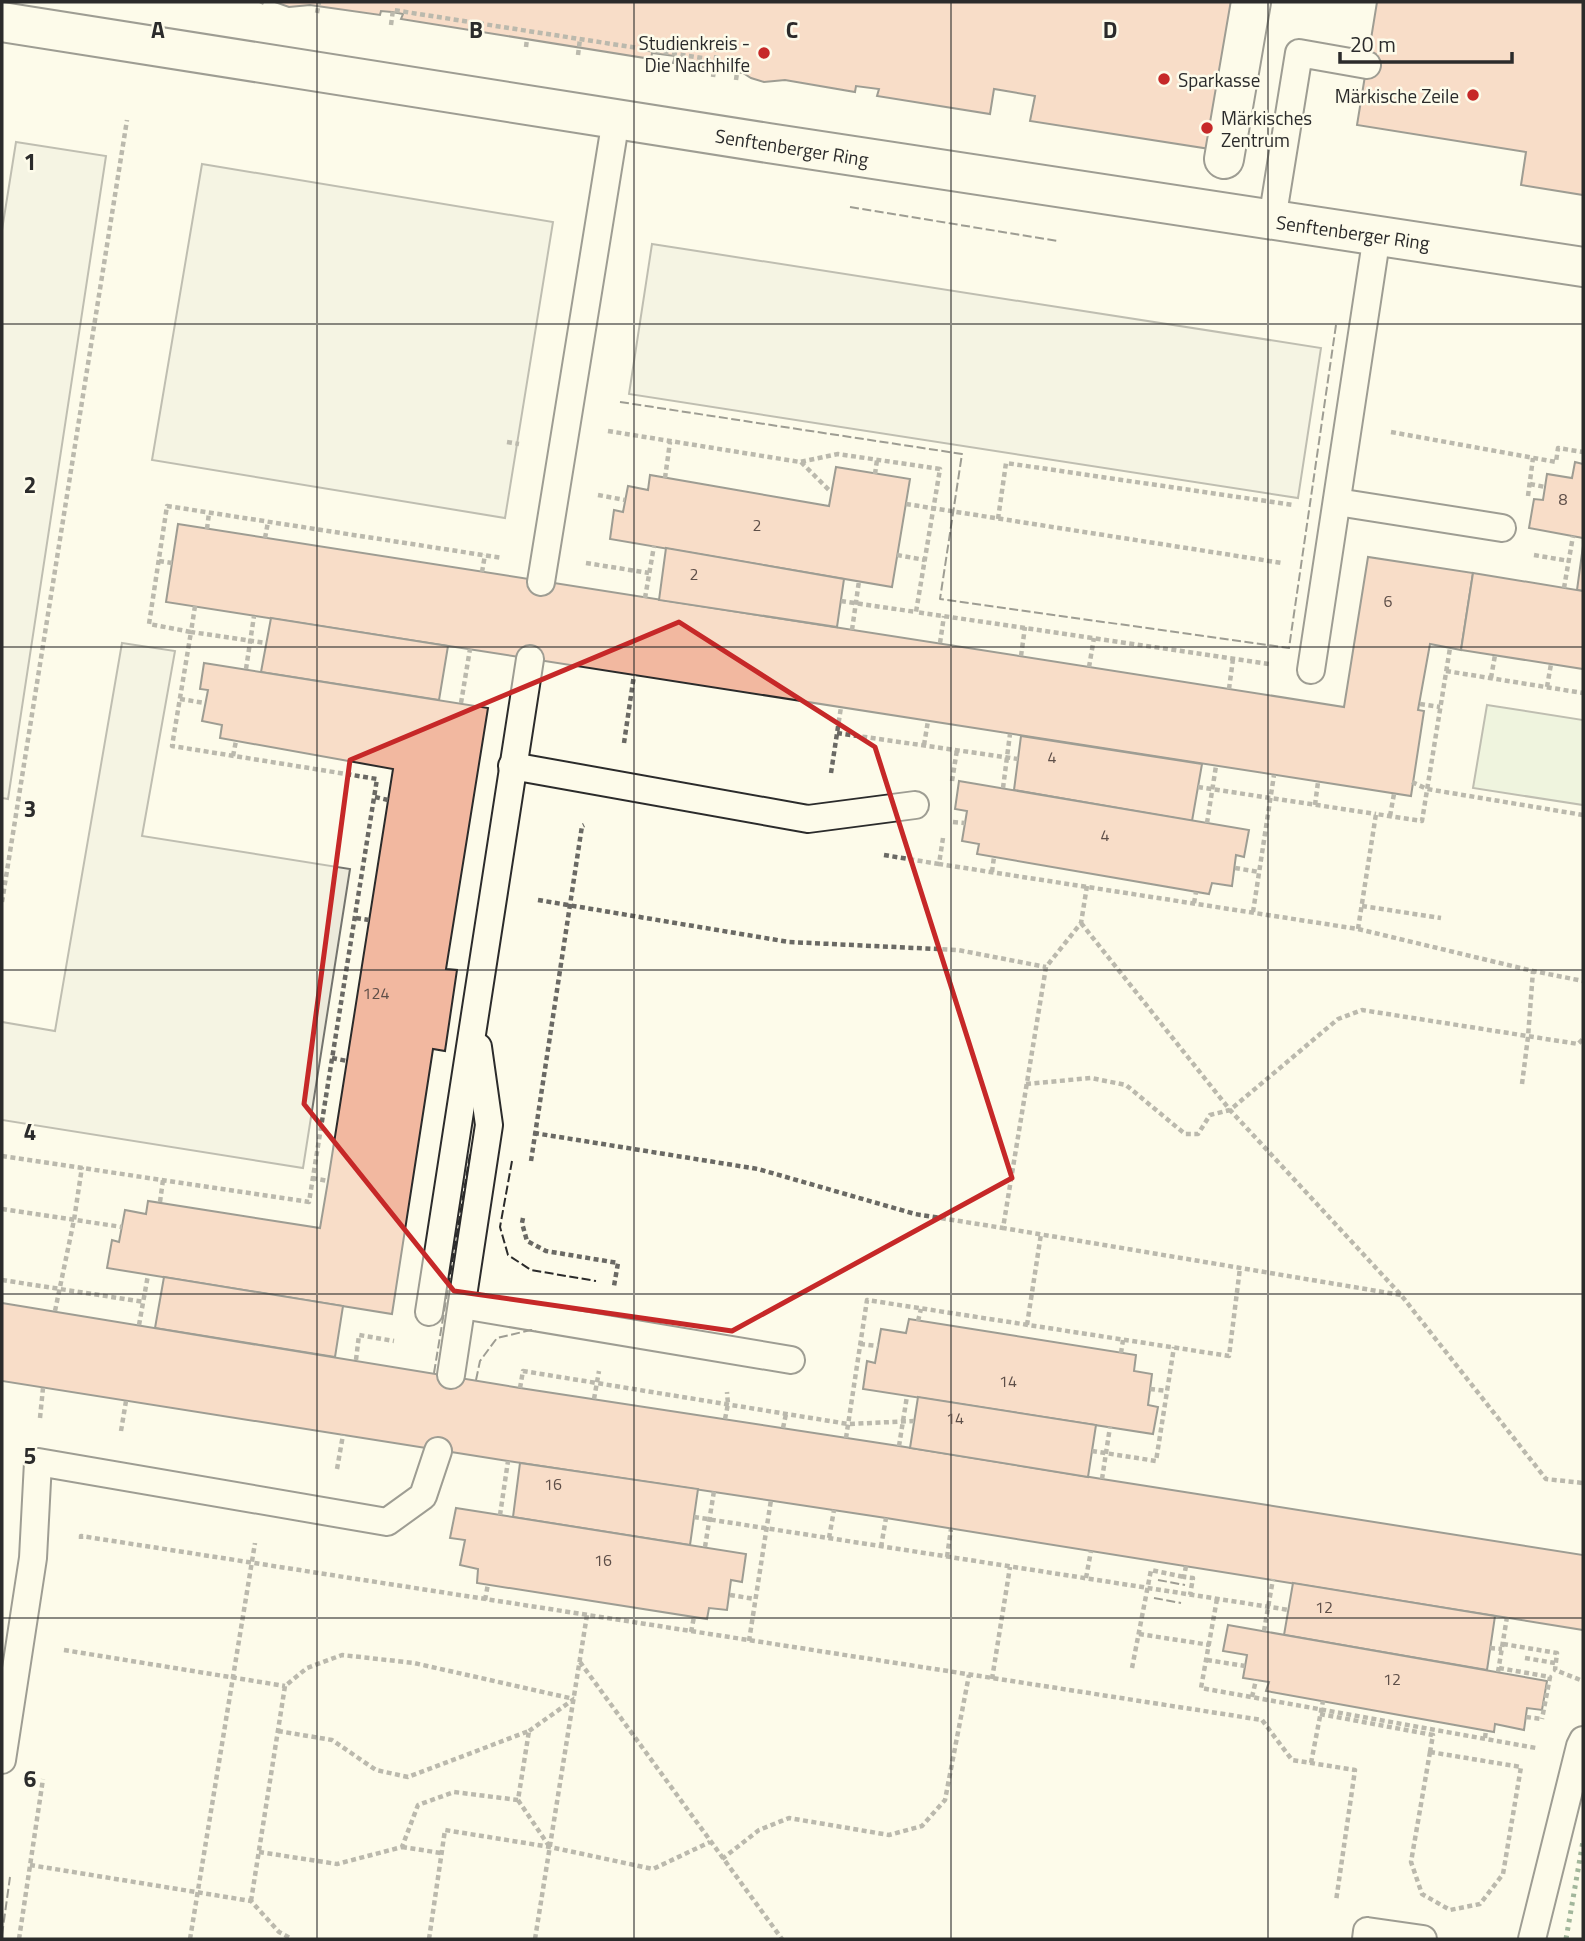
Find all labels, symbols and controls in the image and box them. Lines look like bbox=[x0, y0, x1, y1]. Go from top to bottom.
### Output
text: A bbox=[151, 12, 165, 47]
text: B bbox=[469, 12, 483, 47]
text: C bbox=[786, 12, 798, 47]
text: D bbox=[1103, 12, 1117, 47]
scale bar bbox=[1340, 21, 1512, 65]
place label: Studienkreis - Die Nachhilfe bbox=[639, 28, 750, 79]
text: 20 m bbox=[1350, 28, 1396, 60]
marker: Studienkreis - Die Nachhilfe bbox=[756, 45, 772, 61]
place label: Sparkasse bbox=[1178, 65, 1260, 94]
marker: Sparkasse bbox=[1156, 71, 1172, 87]
place label: Märkische Zeile bbox=[1335, 81, 1459, 110]
marker: Märkische Zeile bbox=[1465, 87, 1481, 103]
place label: Märkisches Zentrum bbox=[1221, 103, 1312, 154]
marker: Märkisches Zentrum bbox=[1199, 120, 1215, 136]
street label: Senftenberger Ring bbox=[713, 121, 871, 173]
text: 1 bbox=[24, 144, 36, 179]
street label: Senftenberger Ring bbox=[1274, 207, 1432, 257]
text: 2 bbox=[24, 467, 36, 502]
house number: 8 bbox=[1559, 487, 1568, 511]
house number: 2 bbox=[753, 513, 761, 537]
house number: 2 bbox=[690, 562, 698, 586]
house number: 6 bbox=[1384, 589, 1393, 613]
house number: 4 bbox=[1048, 745, 1057, 769]
text: 3 bbox=[24, 791, 36, 826]
house number: 4 bbox=[1101, 823, 1110, 847]
house number: 124 bbox=[363, 981, 389, 1005]
text: 4 bbox=[24, 1114, 36, 1149]
house number: 14 bbox=[999, 1369, 1017, 1393]
house number: 14 bbox=[946, 1406, 964, 1430]
text: 5 bbox=[24, 1438, 36, 1473]
house number: 16 bbox=[544, 1472, 562, 1496]
house number: 16 bbox=[594, 1548, 612, 1572]
house number: 12 bbox=[1315, 1595, 1333, 1619]
house number: 12 bbox=[1383, 1667, 1401, 1691]
text: 6 bbox=[24, 1761, 37, 1796]

